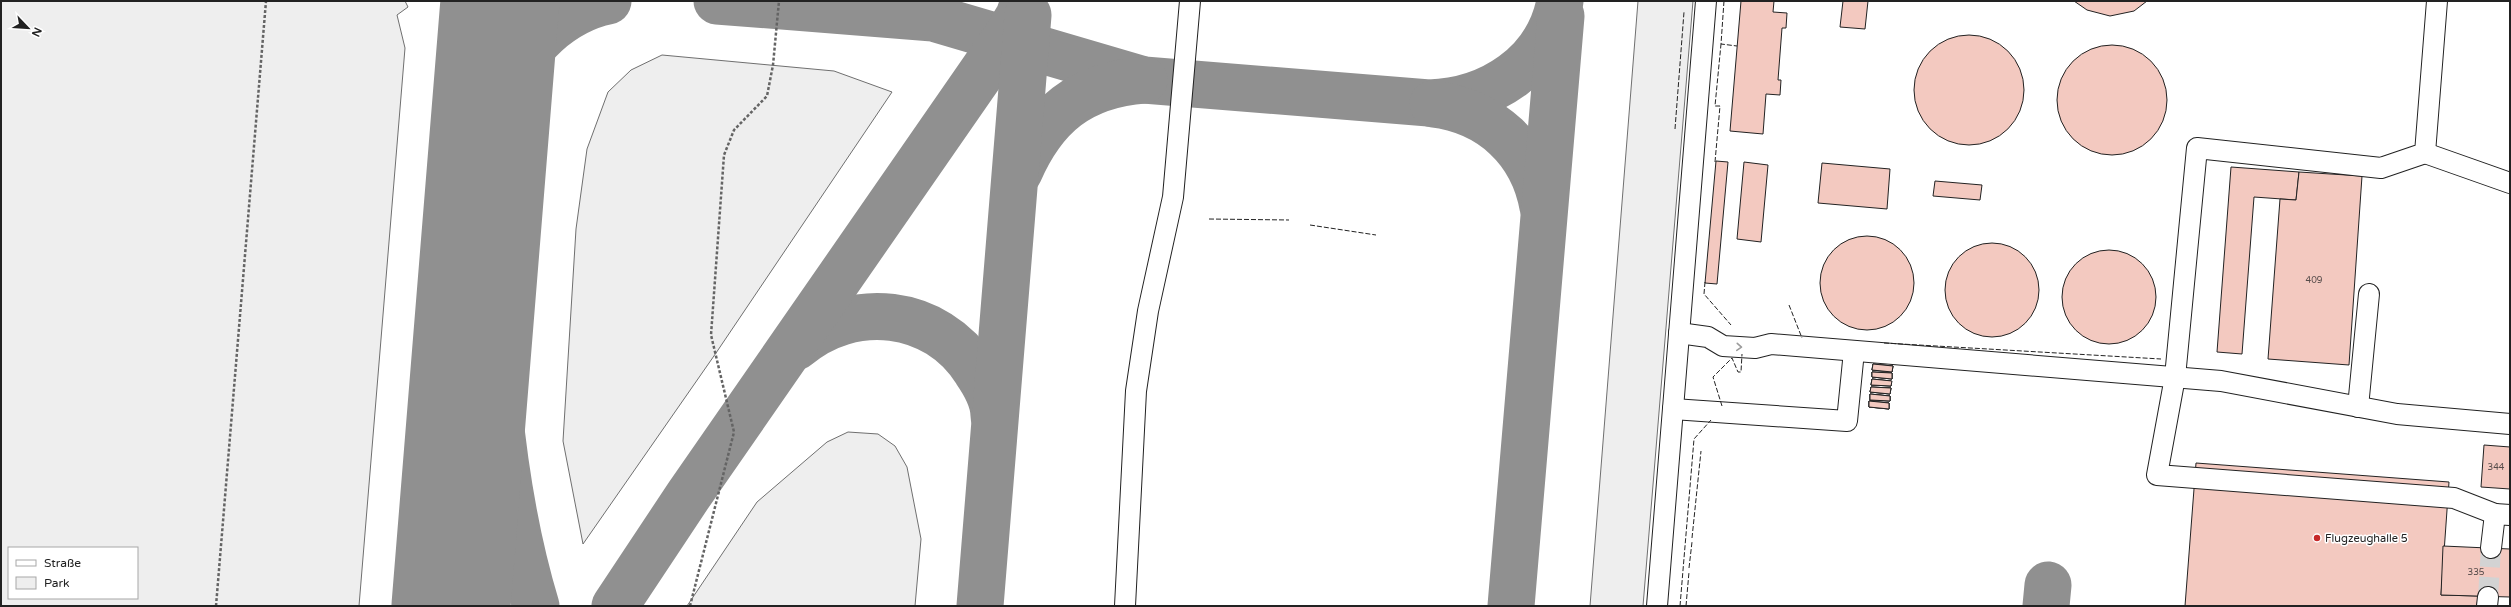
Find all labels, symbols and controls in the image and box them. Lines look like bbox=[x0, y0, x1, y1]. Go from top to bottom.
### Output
north arrow bbox=[8, 8, 48, 48]
text: N bbox=[29, 25, 44, 39]
house number: 409 bbox=[2306, 275, 2323, 286]
one-way arrow bbox=[1736, 342, 1742, 351]
house number: 344 bbox=[2488, 462, 2505, 473]
place label: Flugzeughalle 5 bbox=[2325, 532, 2408, 545]
marker: Flugzeughalle 5 bbox=[2312, 533, 2322, 543]
legend bbox=[8, 547, 138, 599]
text: Straße bbox=[44, 556, 81, 570]
house number: 335 bbox=[2468, 567, 2485, 578]
text: Park bbox=[44, 576, 70, 590]

